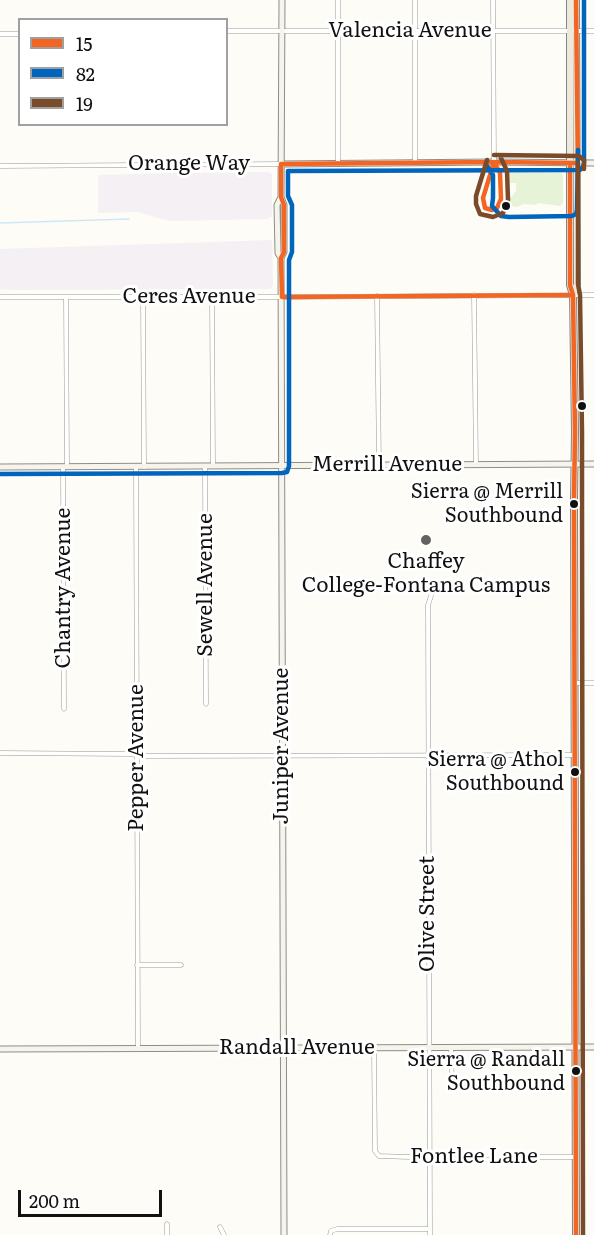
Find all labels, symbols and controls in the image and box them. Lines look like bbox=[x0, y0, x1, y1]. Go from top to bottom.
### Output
legend bbox=[18, 18, 228, 126]
street label: Valencia Avenue bbox=[328, 18, 492, 44]
text: 15 bbox=[76, 30, 92, 57]
text: 82 bbox=[76, 60, 95, 87]
text: 19 bbox=[76, 90, 93, 117]
street label: Orange Way bbox=[128, 151, 250, 177]
unlabelled marker bbox=[500, 200, 512, 212]
street label: Ceres Avenue bbox=[122, 284, 256, 310]
unlabelled marker bbox=[576, 400, 588, 412]
street label: Merrill Avenue bbox=[312, 452, 462, 478]
place label: Sierra @ Merrill Southbound bbox=[411, 480, 563, 527]
marker: Sierra @ Merrill Southbound bbox=[568, 498, 580, 510]
street label: Chantry Avenue bbox=[51, 508, 77, 668]
street label: Sewell Avenue bbox=[193, 513, 219, 657]
marker: Chaffey College-Fontana Campus bbox=[419, 533, 433, 547]
place label: Chaffey College-Fontana Campus bbox=[302, 549, 550, 599]
street label: Juniper Avenue bbox=[269, 668, 295, 824]
street label: Pepper Avenue bbox=[124, 684, 150, 832]
place label: Sierra @ Athol Southbound bbox=[427, 748, 564, 795]
marker: Sierra @ Athol Southbound bbox=[569, 766, 581, 778]
street label: Olive Street bbox=[415, 856, 441, 972]
street label: Randall Avenue bbox=[219, 1035, 375, 1061]
place label: Sierra @ Randall Southbound bbox=[407, 1048, 565, 1095]
marker: Sierra @ Randall Southbound bbox=[570, 1065, 582, 1077]
street label: Fontlee Lane bbox=[410, 1144, 538, 1170]
scale bar bbox=[21, 1178, 165, 1216]
text: 200 m bbox=[29, 1187, 80, 1214]

